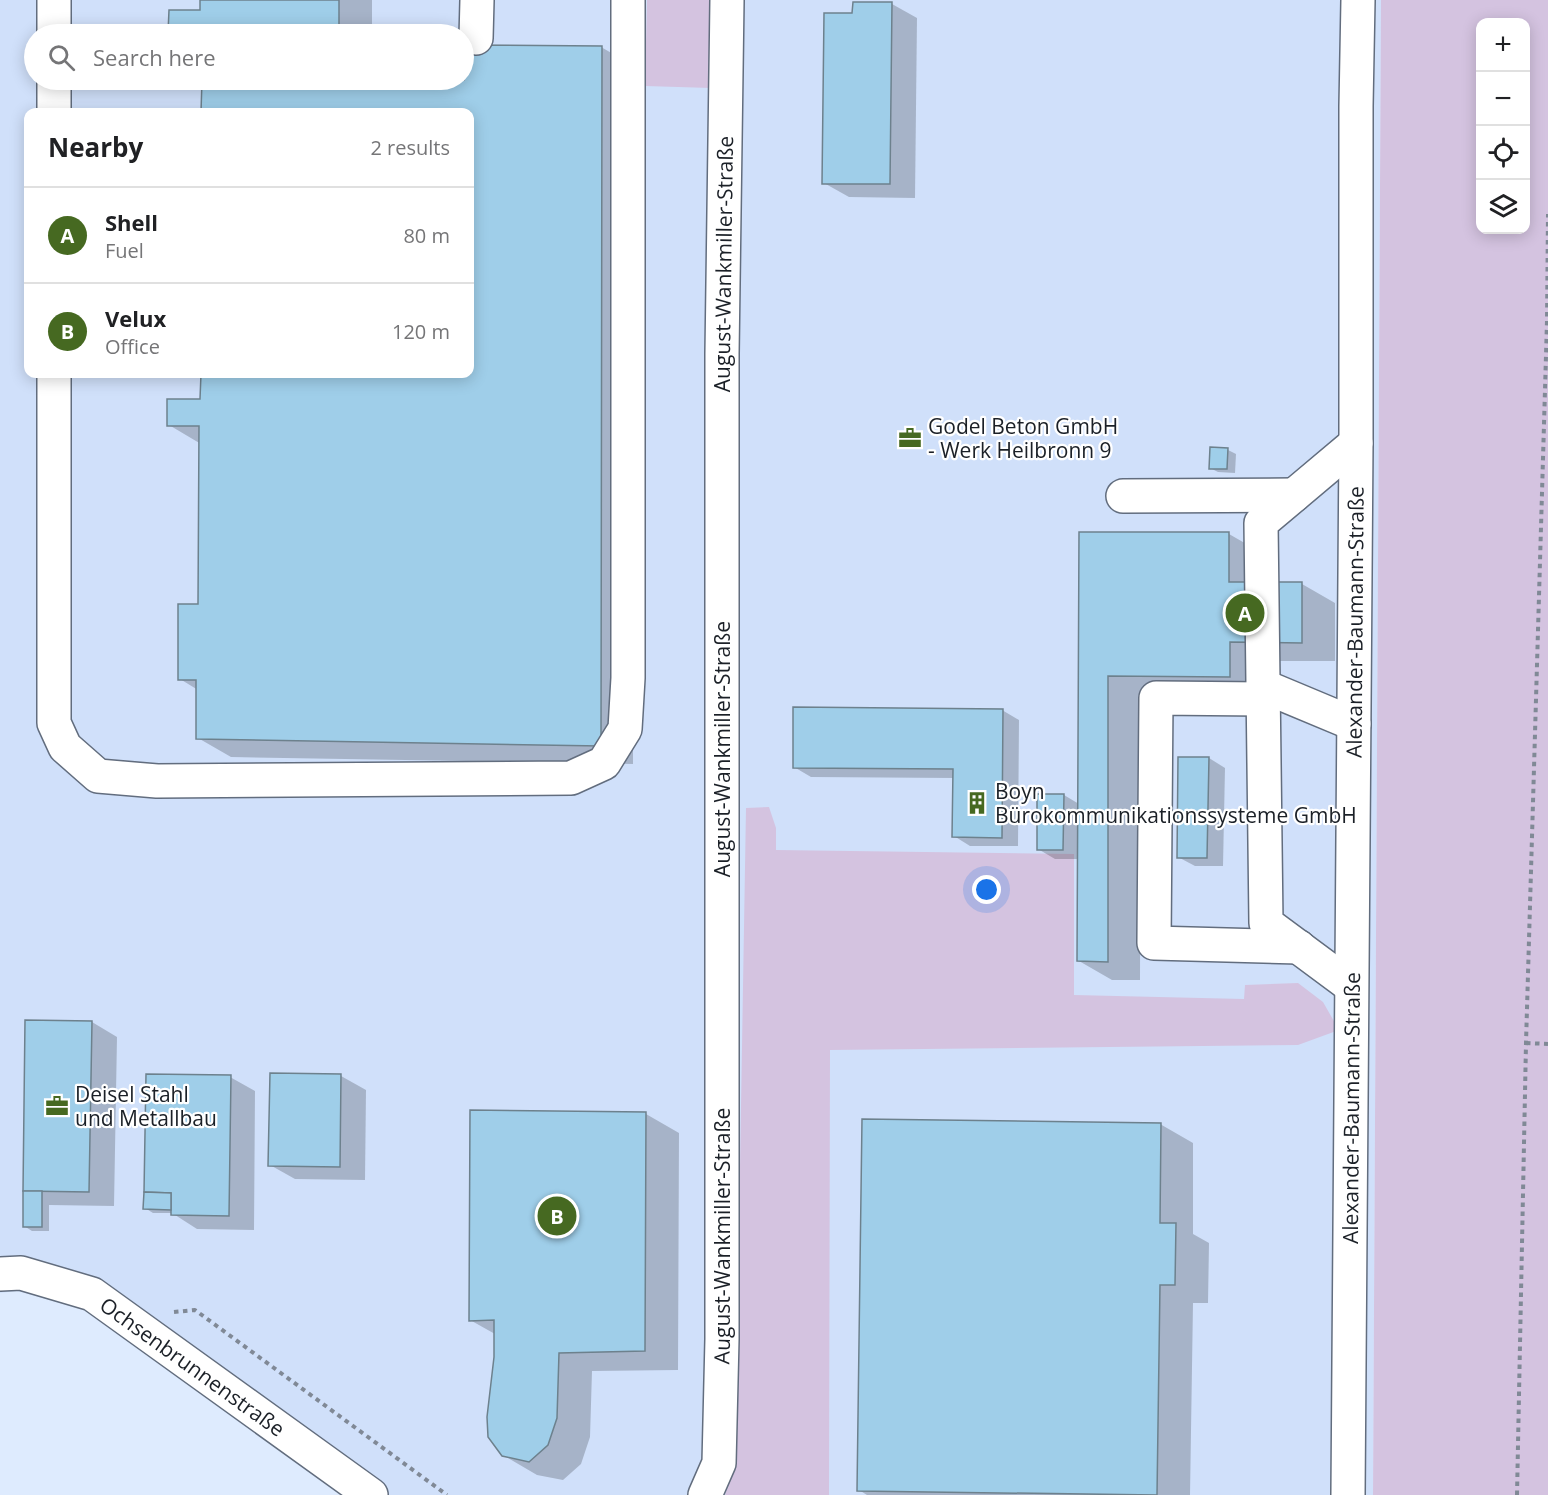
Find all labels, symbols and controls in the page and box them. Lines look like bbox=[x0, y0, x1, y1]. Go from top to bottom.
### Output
map controls bbox=[1476, 18, 1530, 234]
button: + bbox=[1476, 18, 1530, 72]
search box bbox=[24, 24, 474, 90]
icon: search bbox=[45, 41, 78, 74]
text: Search here bbox=[93, 42, 216, 72]
button: − bbox=[1476, 72, 1530, 126]
button: locate bbox=[1476, 126, 1530, 180]
text: Nearby bbox=[48, 129, 143, 165]
text: 2 results bbox=[370, 134, 450, 161]
street label: August-Wankmiller-Straße bbox=[708, 136, 739, 392]
button: layers bbox=[1476, 180, 1530, 234]
text: Shell bbox=[105, 207, 158, 237]
text: A bbox=[61, 222, 74, 249]
text: 80 m bbox=[403, 222, 450, 249]
text: Fuel bbox=[105, 237, 144, 264]
text: Velux bbox=[105, 303, 166, 333]
text: B bbox=[61, 318, 74, 345]
text: 120 m bbox=[392, 318, 450, 345]
text: Office bbox=[105, 333, 160, 360]
place label: Godel Beton GmbH - Werk Heilbronn 9 bbox=[928, 412, 1118, 464]
office icon: Godel Beton GmbH - Werk Heilbronn 9 bbox=[897, 425, 923, 451]
street label: Alexander-Baumann-Straße bbox=[1340, 486, 1370, 758]
pin: A bbox=[1226, 590, 1264, 636]
street label: August-Wankmiller-Straße bbox=[708, 621, 736, 877]
place label: Boyn Bürokommunikationssysteme GmbH bbox=[995, 777, 1357, 829]
building icon: Boyn Bürokommunikationssysteme GmbH bbox=[964, 790, 990, 816]
your location bbox=[972, 875, 1001, 904]
street label: Alexander-Baumann-Straße bbox=[1336, 972, 1366, 1244]
place label: Deisel Stahl und Metallbau bbox=[75, 1080, 217, 1132]
office icon: Deisel Stahl und Metallbau bbox=[44, 1093, 70, 1119]
street label: August-Wankmiller-Straße bbox=[707, 1108, 736, 1365]
pin: B bbox=[538, 1194, 576, 1238]
street label: Ochsenbrunnenstraße bbox=[95, 1290, 291, 1443]

